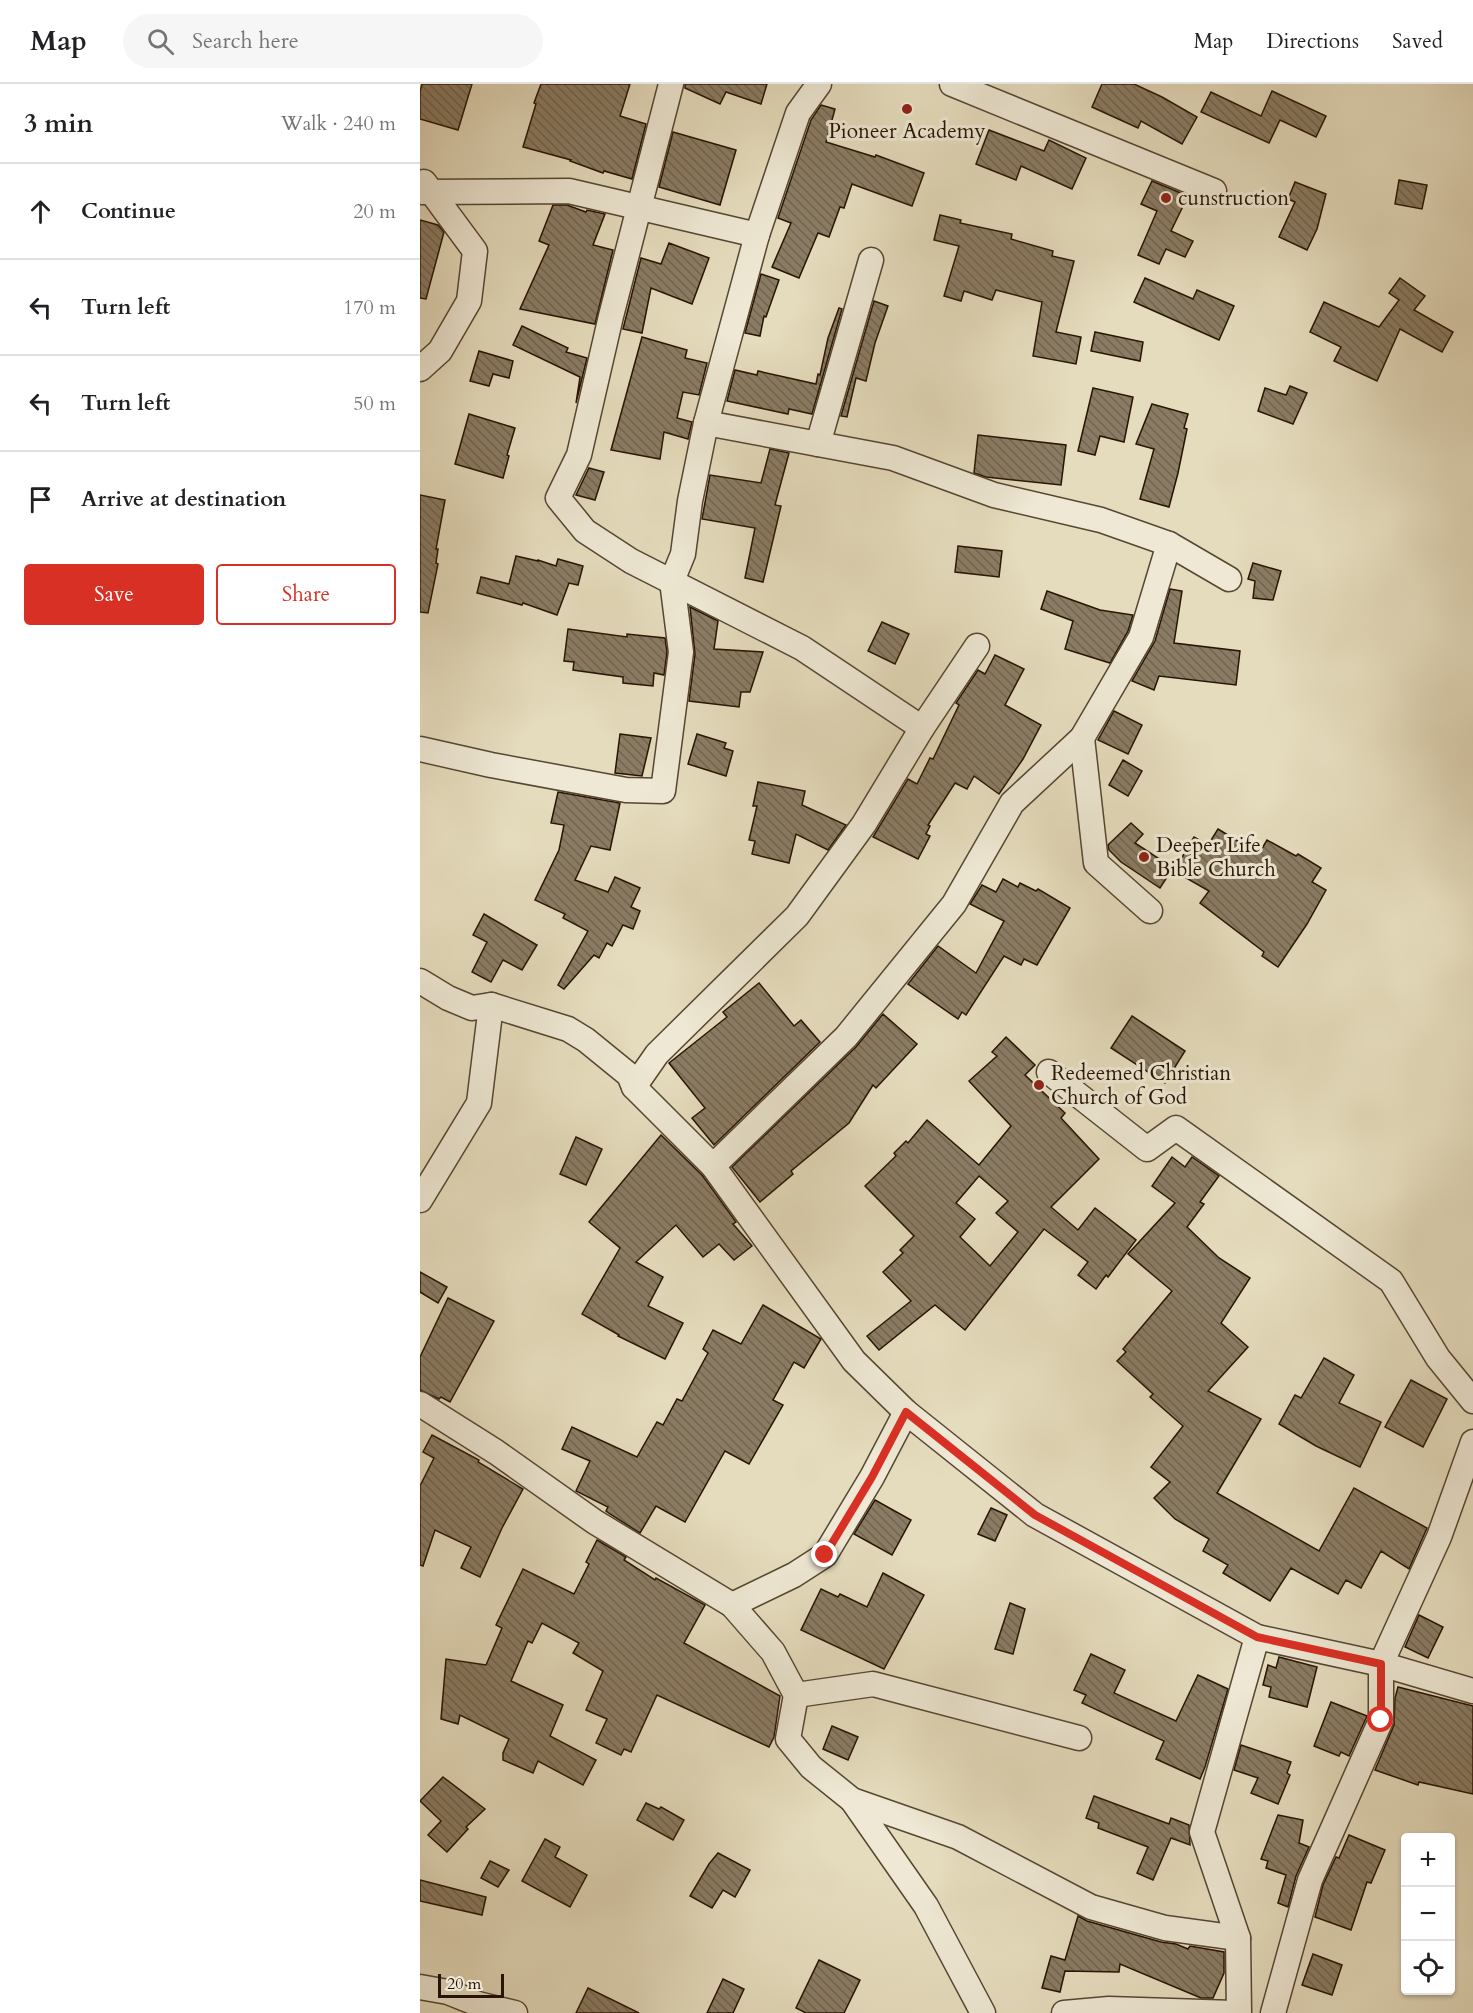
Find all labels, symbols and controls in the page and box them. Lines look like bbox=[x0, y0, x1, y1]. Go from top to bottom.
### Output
search box bbox=[123, 14, 543, 68]
text: Map bbox=[30, 22, 87, 60]
icon: search bbox=[144, 25, 177, 58]
text: Search here bbox=[192, 26, 299, 56]
text: Map bbox=[1193, 27, 1233, 56]
text: Directions bbox=[1266, 27, 1359, 56]
text: Saved bbox=[1392, 27, 1443, 56]
marker: Pioneer Academy bbox=[900, 102, 914, 116]
text: 3 min bbox=[24, 106, 93, 141]
text: Walk · 240 m bbox=[281, 110, 396, 137]
place label: Pioneer Academy bbox=[828, 117, 986, 146]
place label: cunstruction bbox=[1178, 184, 1289, 213]
marker: cunstruction bbox=[1159, 191, 1173, 205]
icon: ahead bbox=[24, 195, 57, 228]
text: Continue bbox=[81, 196, 176, 226]
text: 20 m bbox=[353, 198, 396, 225]
icon: left bbox=[24, 291, 57, 324]
text: Turn left bbox=[81, 292, 170, 322]
text: 170 m bbox=[343, 294, 396, 321]
icon: left bbox=[24, 387, 57, 420]
text: Turn left bbox=[81, 388, 170, 418]
text: 50 m bbox=[353, 390, 396, 417]
icon: arrive bbox=[24, 483, 57, 516]
text: Arrive at destination bbox=[81, 484, 286, 514]
button: Save bbox=[24, 564, 204, 625]
button: Share bbox=[216, 564, 396, 625]
place label: Deeper Life Bible Church bbox=[1156, 831, 1276, 884]
marker: Deeper Life Bible Church bbox=[1137, 850, 1151, 864]
place label: Redeemed Christian Church of God bbox=[1051, 1059, 1231, 1112]
marker: Redeemed Christian Church of God bbox=[1032, 1078, 1046, 1092]
route end bbox=[811, 1541, 837, 1567]
route start bbox=[1367, 1706, 1393, 1732]
map controls bbox=[1401, 1833, 1455, 1995]
button: + bbox=[1401, 1833, 1455, 1887]
button: − bbox=[1401, 1887, 1455, 1941]
button: locate bbox=[1401, 1941, 1455, 1995]
scale bar bbox=[438, 1971, 504, 1998]
text: 20 m bbox=[447, 1973, 481, 1995]

